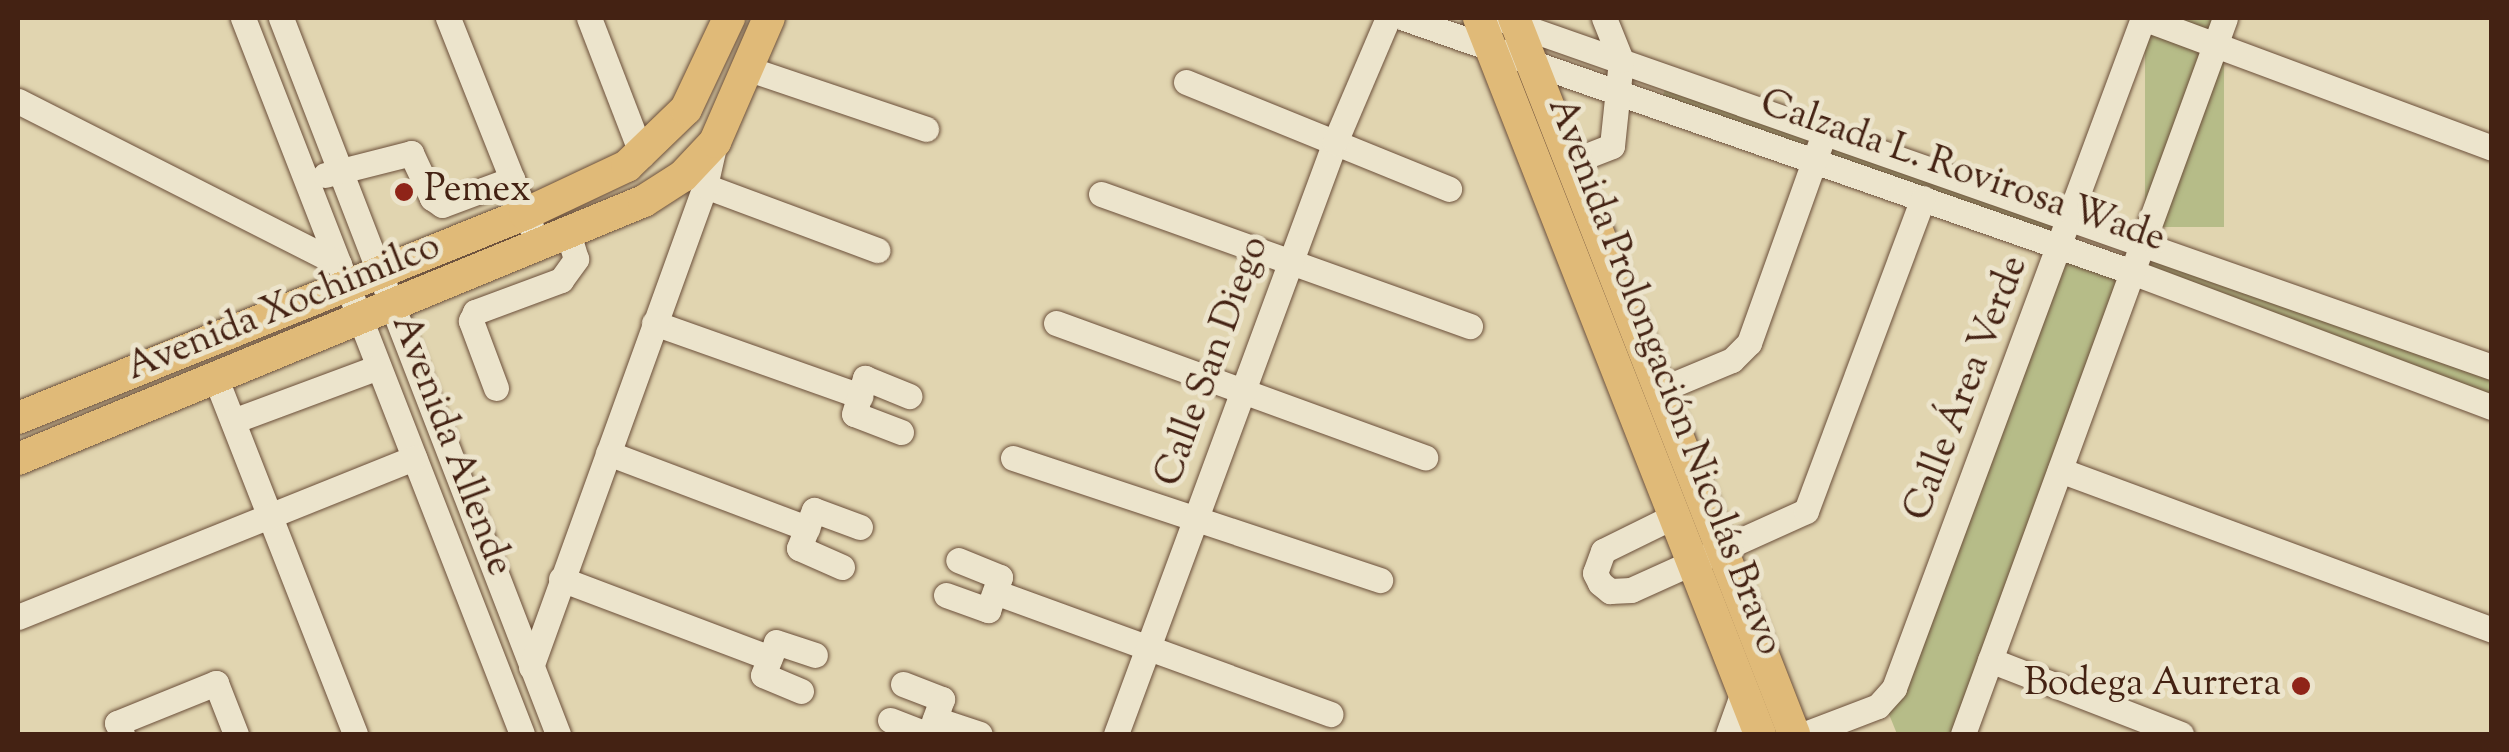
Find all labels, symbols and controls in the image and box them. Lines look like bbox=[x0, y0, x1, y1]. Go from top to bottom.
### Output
street label: Calzada L. Rovirosa Wade bbox=[1754, 82, 2170, 264]
street label: Avenida Prolongación Nicolás Bravo bbox=[1535, 92, 1791, 662]
place label: Pemex bbox=[424, 169, 531, 215]
marker: Pemex bbox=[393, 181, 415, 203]
street label: Avenida Xochimilco bbox=[121, 225, 447, 393]
street label: Calle San Diego bbox=[1148, 231, 1280, 493]
street label: Calle Área Verde bbox=[1897, 250, 2039, 528]
street label: Avenida Allende bbox=[379, 309, 521, 583]
place label: Bodega Aurrera bbox=[2024, 663, 2281, 709]
marker: Bodega Aurrera bbox=[2290, 675, 2312, 697]

